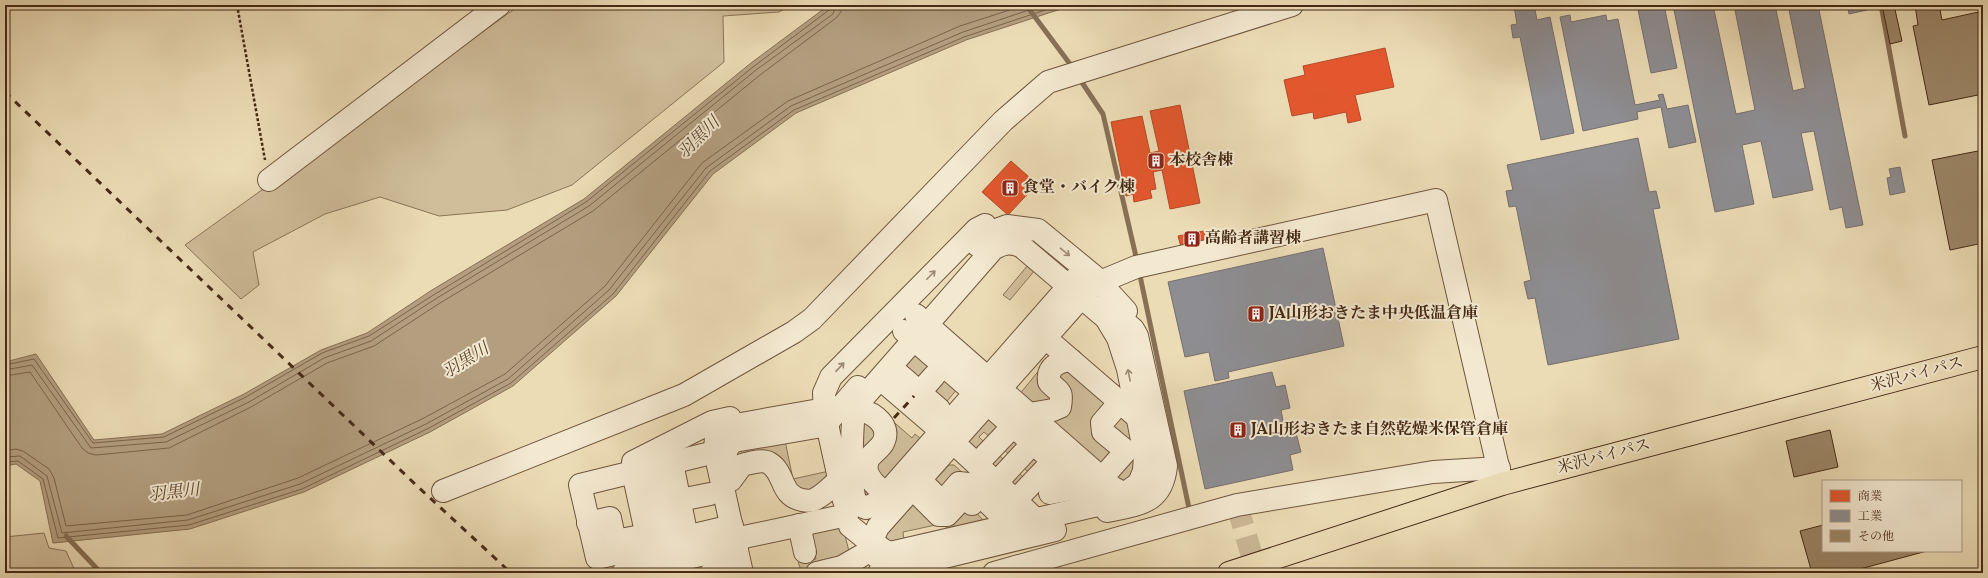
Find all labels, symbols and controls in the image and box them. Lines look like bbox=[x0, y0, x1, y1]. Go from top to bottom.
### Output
water label: 羽黒川 bbox=[673, 110, 727, 164]
place label: 本校舎棟 bbox=[1169, 150, 1233, 172]
building icon: 本校舎棟 bbox=[1146, 151, 1166, 171]
place label: 食堂・バイク棟 bbox=[1023, 177, 1135, 199]
building icon: 食堂・バイク棟 bbox=[1000, 178, 1020, 198]
place label: 高齢者講習棟 bbox=[1205, 228, 1301, 250]
building icon: 高齢者講習棟 bbox=[1182, 229, 1202, 249]
one-way arrow bbox=[1060, 248, 1071, 257]
one-way arrow bbox=[927, 270, 936, 280]
place label: JA山形おきたま中央低温倉庫 bbox=[1268, 303, 1478, 325]
building icon: JA山形おきたま中央低温倉庫 bbox=[1246, 304, 1266, 324]
water label: 羽黒川 bbox=[438, 337, 495, 384]
street label: 米沢バイパス bbox=[1868, 352, 1966, 398]
one-way arrow bbox=[835, 362, 845, 372]
one-way arrow bbox=[1125, 369, 1133, 382]
place label: JA山形おきたま自然乾燥米保管倉庫 bbox=[1250, 419, 1508, 441]
building icon: JA山形おきたま自然乾燥米保管倉庫 bbox=[1228, 420, 1248, 440]
street label: 米沢バイパス bbox=[1555, 434, 1653, 480]
water label: 羽黒川 bbox=[147, 479, 203, 507]
legend bbox=[1822, 480, 1962, 552]
text: 商業 bbox=[1858, 489, 1882, 505]
text: 工業 bbox=[1858, 509, 1882, 525]
text: その他 bbox=[1858, 529, 1894, 545]

